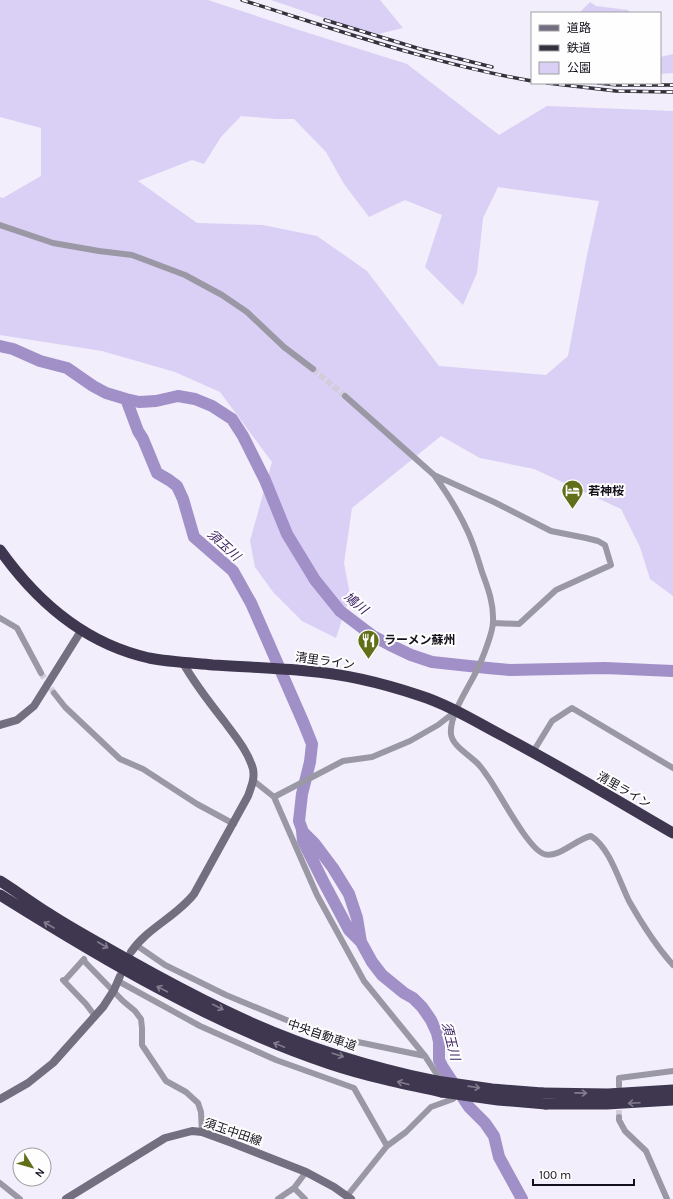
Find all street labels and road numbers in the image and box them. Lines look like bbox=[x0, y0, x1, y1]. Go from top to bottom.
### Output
street label: 清里ライン bbox=[294, 650, 356, 672]
street label: 清里ライン bbox=[595, 769, 653, 811]
street label: 中央自動車道 bbox=[286, 1017, 358, 1053]
street label: 須玉中田線 bbox=[202, 1116, 264, 1148]

